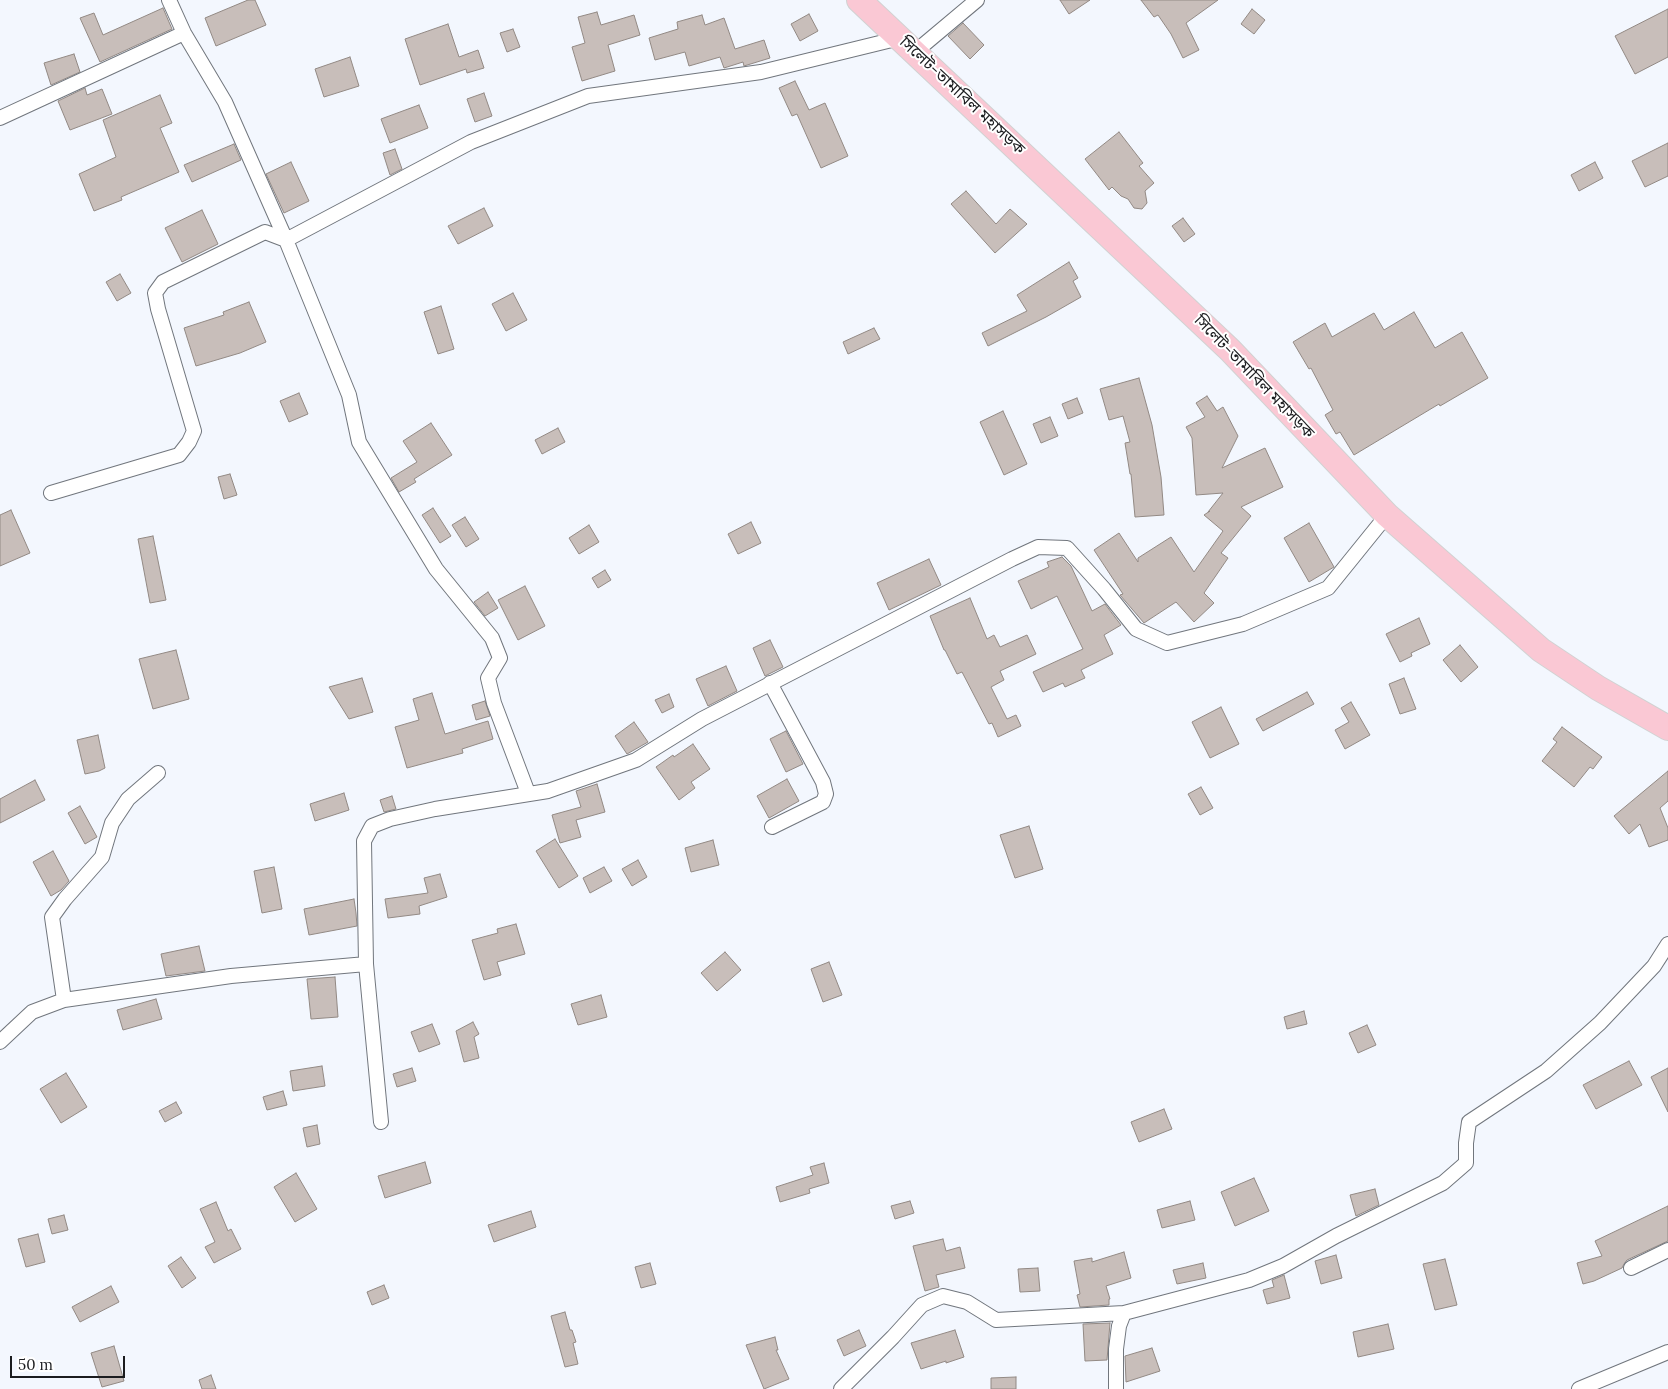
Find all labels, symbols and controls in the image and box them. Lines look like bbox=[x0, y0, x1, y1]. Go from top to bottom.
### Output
street label: সিলেট-তামাবিল মহাসড়ক bbox=[895, 33, 1029, 159]
street label: সিলেট-তামাবিল মহাসড়ক bbox=[1190, 311, 1318, 443]
scale bar bbox=[12, 1346, 128, 1378]
text: 50 m bbox=[18, 1355, 53, 1374]

